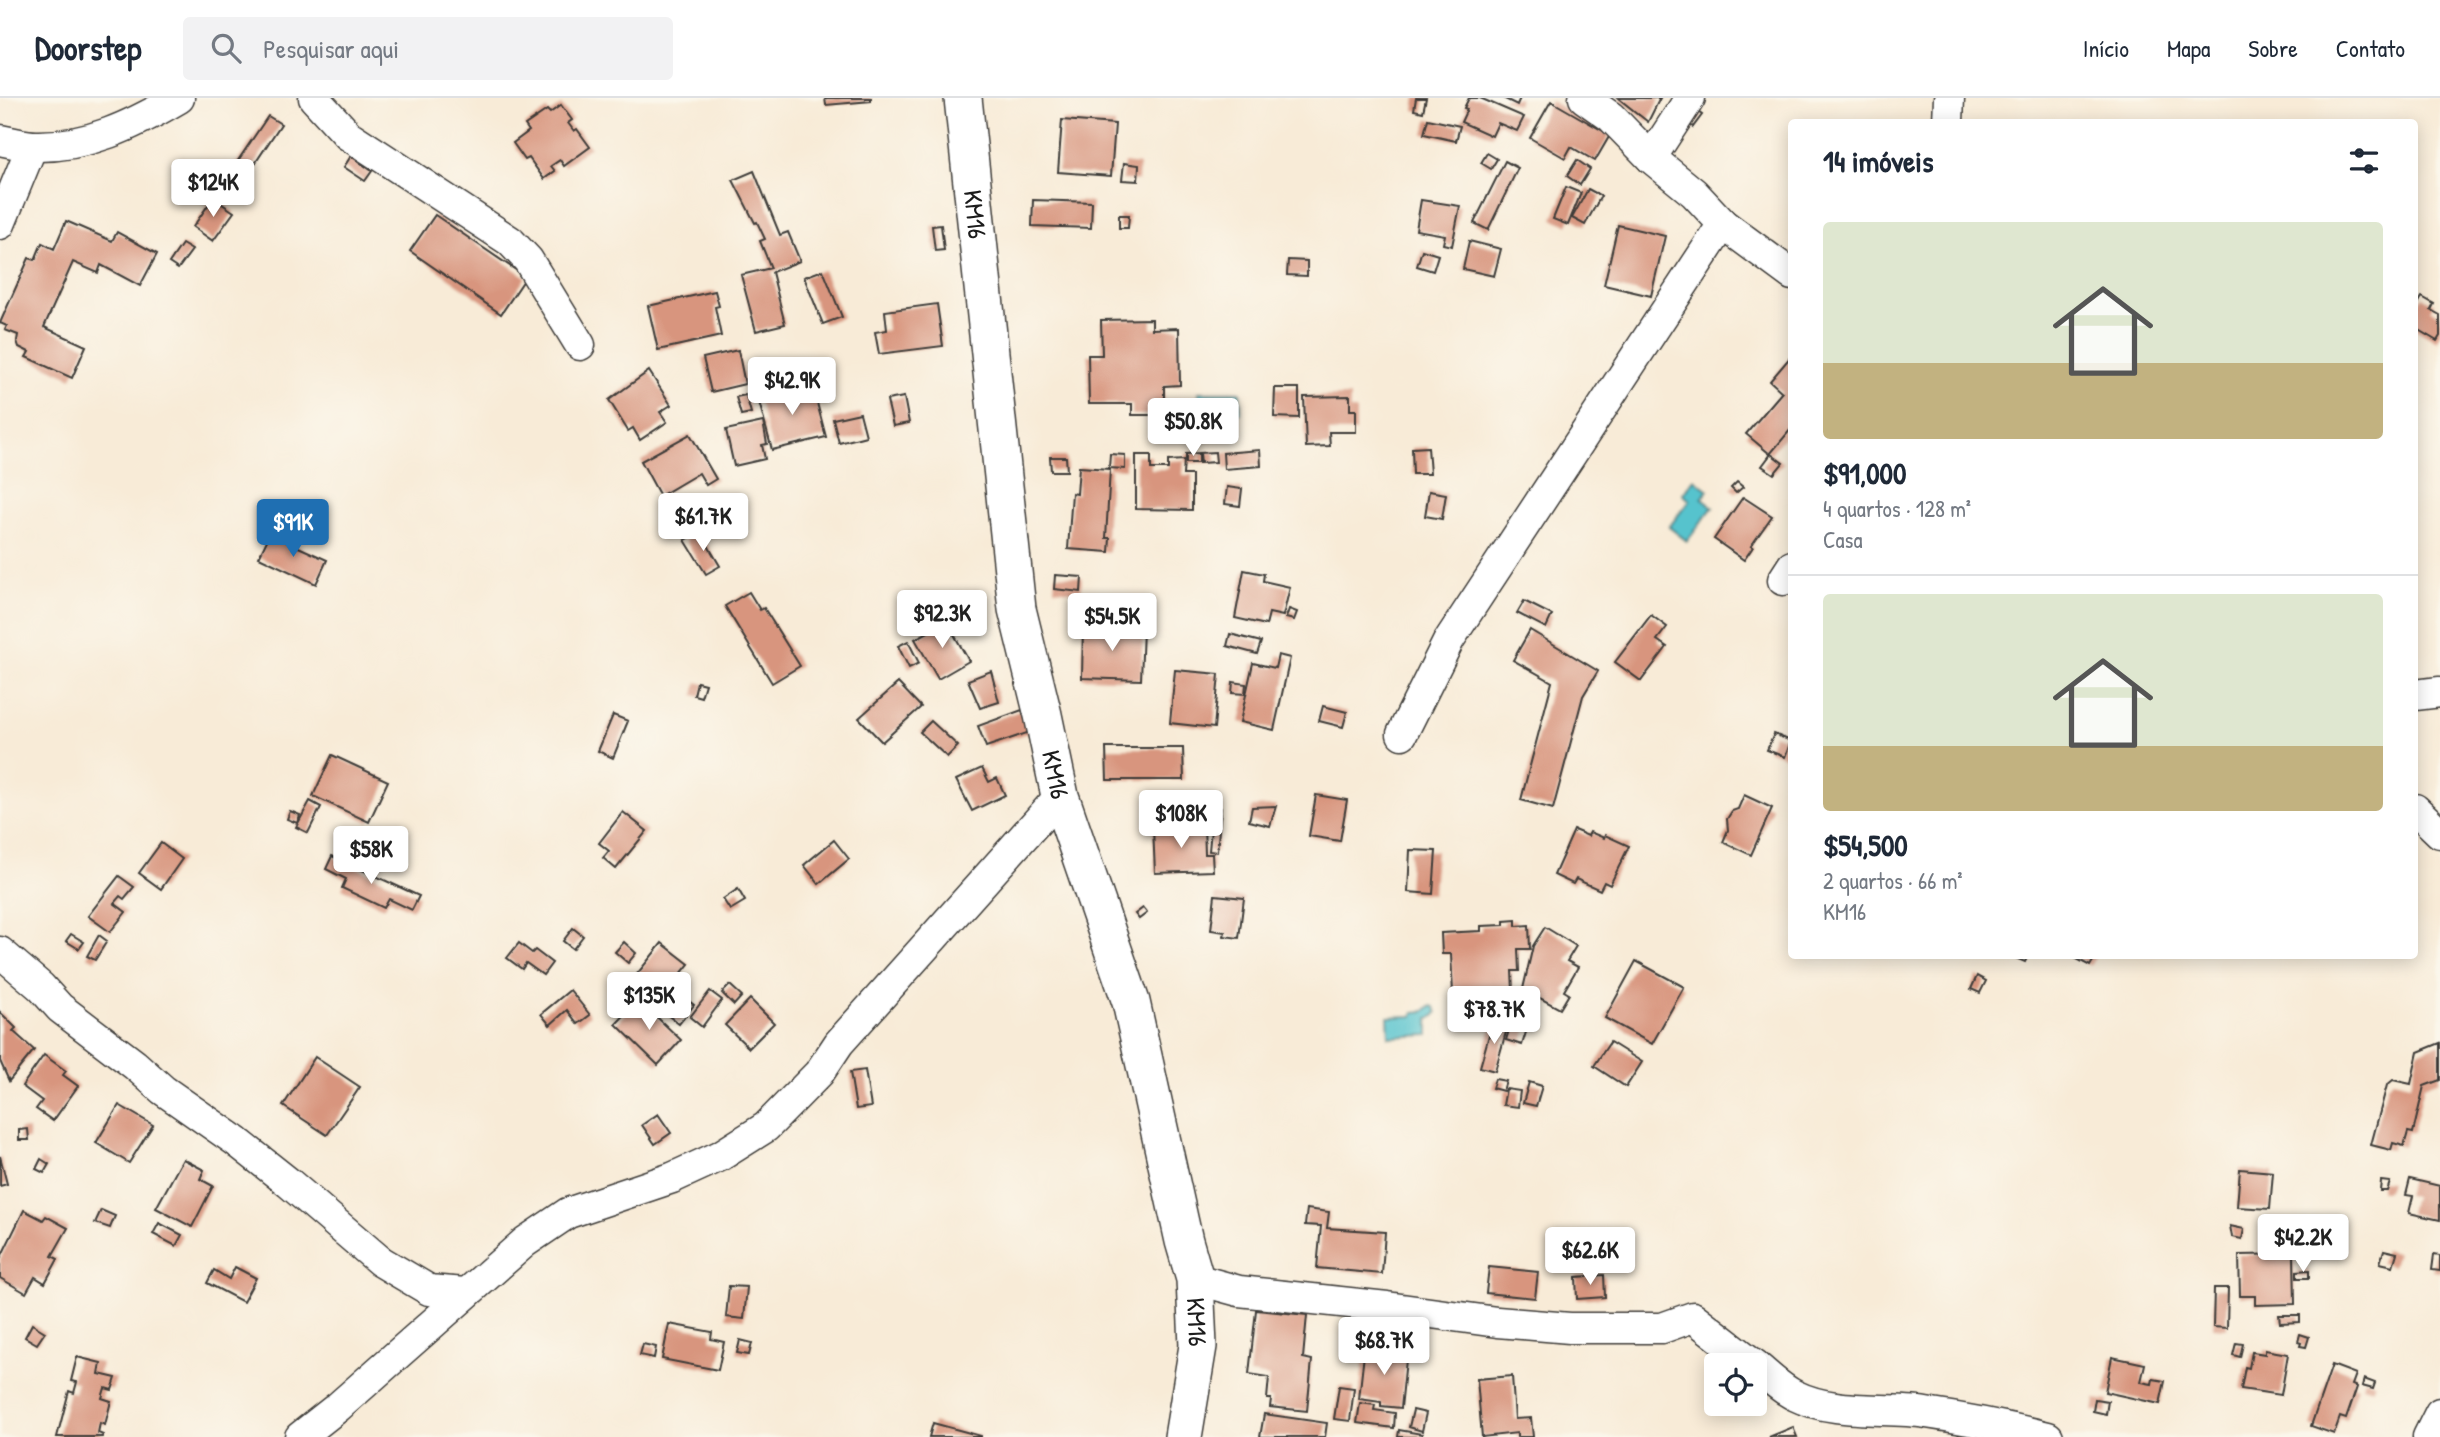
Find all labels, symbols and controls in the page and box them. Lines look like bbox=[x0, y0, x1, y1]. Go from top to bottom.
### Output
search box bbox=[183, 17, 673, 80]
text: Doorstep bbox=[35, 26, 141, 70]
icon: search bbox=[207, 29, 245, 67]
text: Pesquisar aqui bbox=[263, 31, 399, 66]
text: Início bbox=[2083, 32, 2129, 64]
text: Mapa bbox=[2167, 32, 2210, 64]
text: Sobre bbox=[2248, 32, 2298, 64]
text: Contato bbox=[2336, 32, 2405, 64]
text: 14 imóveis bbox=[1823, 141, 1933, 181]
icon: filters bbox=[2345, 142, 2383, 180]
pin: $124K bbox=[164, 159, 262, 219]
text: $124K bbox=[187, 166, 239, 197]
street label: KM16 bbox=[956, 188, 996, 240]
icon: home bbox=[2040, 268, 2166, 394]
pin: $42.9K bbox=[735, 358, 849, 417]
text: $42.9K bbox=[764, 364, 820, 395]
pin: $50.8K bbox=[1136, 398, 1250, 458]
text: $50.8K bbox=[1164, 405, 1222, 436]
text: $91,000 bbox=[1823, 453, 1907, 493]
text: 4 quartos · 128 m² bbox=[1823, 493, 1971, 524]
pin: $61.7K bbox=[646, 494, 760, 553]
pin: $91K bbox=[252, 500, 334, 559]
text: $61.7K bbox=[674, 500, 732, 531]
text: $91K bbox=[273, 506, 313, 537]
text: Casa bbox=[1823, 524, 1863, 555]
pin: $92.3K bbox=[885, 590, 999, 650]
pin: $54.5K bbox=[1055, 594, 1169, 653]
text: $92.3K bbox=[913, 597, 971, 628]
text: $54.5K bbox=[1084, 600, 1140, 631]
icon: home bbox=[2040, 640, 2166, 766]
street label: KM16 bbox=[1034, 747, 1078, 802]
pin: $108K bbox=[1132, 790, 1230, 850]
text: $108K bbox=[1155, 797, 1207, 828]
text: $54,500 bbox=[1823, 825, 1908, 865]
pin: $58K bbox=[330, 826, 412, 886]
text: $58K bbox=[349, 833, 393, 864]
text: 2 quartos · 66 m² bbox=[1823, 865, 1963, 896]
text: KM16 bbox=[1823, 896, 1866, 927]
pin: $135K bbox=[600, 972, 698, 1032]
text: $135K bbox=[623, 979, 675, 1010]
pin: $78.7K bbox=[1437, 986, 1551, 1046]
text: $78.7K bbox=[1463, 993, 1525, 1024]
pin: $42.2K bbox=[2246, 1214, 2360, 1274]
text: $42.2K bbox=[2274, 1221, 2332, 1252]
pin: $62.6K bbox=[1533, 1228, 1647, 1287]
text: $62.6K bbox=[1561, 1234, 1619, 1265]
street label: KM16 bbox=[1179, 1297, 1216, 1347]
pin: $68.7K bbox=[1327, 1318, 1441, 1377]
text: $68.7K bbox=[1354, 1324, 1414, 1355]
map controls bbox=[1704, 1353, 1767, 1416]
button: locate bbox=[1704, 1353, 1767, 1416]

